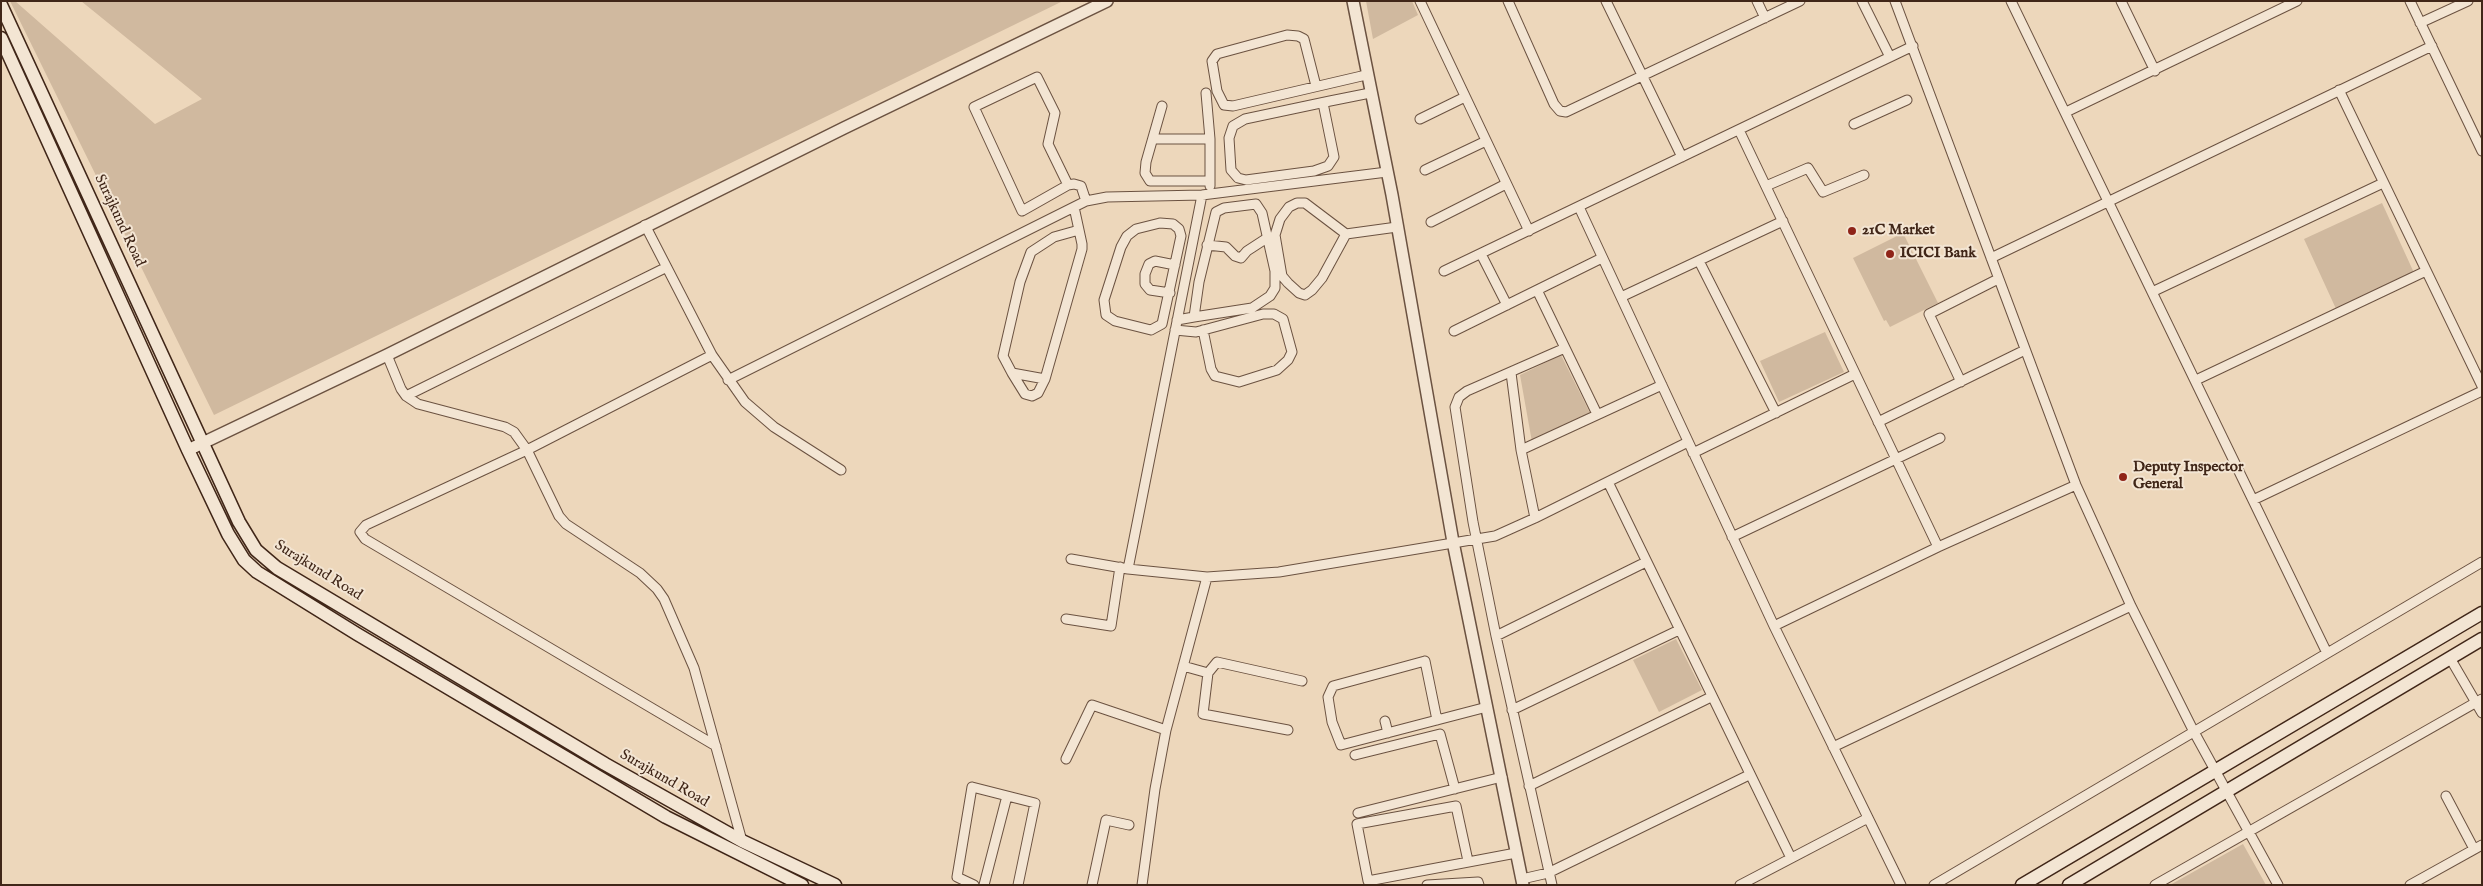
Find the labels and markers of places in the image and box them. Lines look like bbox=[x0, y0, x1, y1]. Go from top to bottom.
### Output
place label: 21C Market bbox=[1862, 222, 1935, 240]
marker: 21C Market bbox=[1846, 225, 1858, 237]
place label: ICICI Bank bbox=[1900, 245, 1976, 263]
marker: ICICI Bank bbox=[1884, 248, 1896, 260]
place label: Deputy Inspector General bbox=[2133, 459, 2243, 494]
marker: Deputy Inspector General bbox=[2117, 471, 2129, 483]

